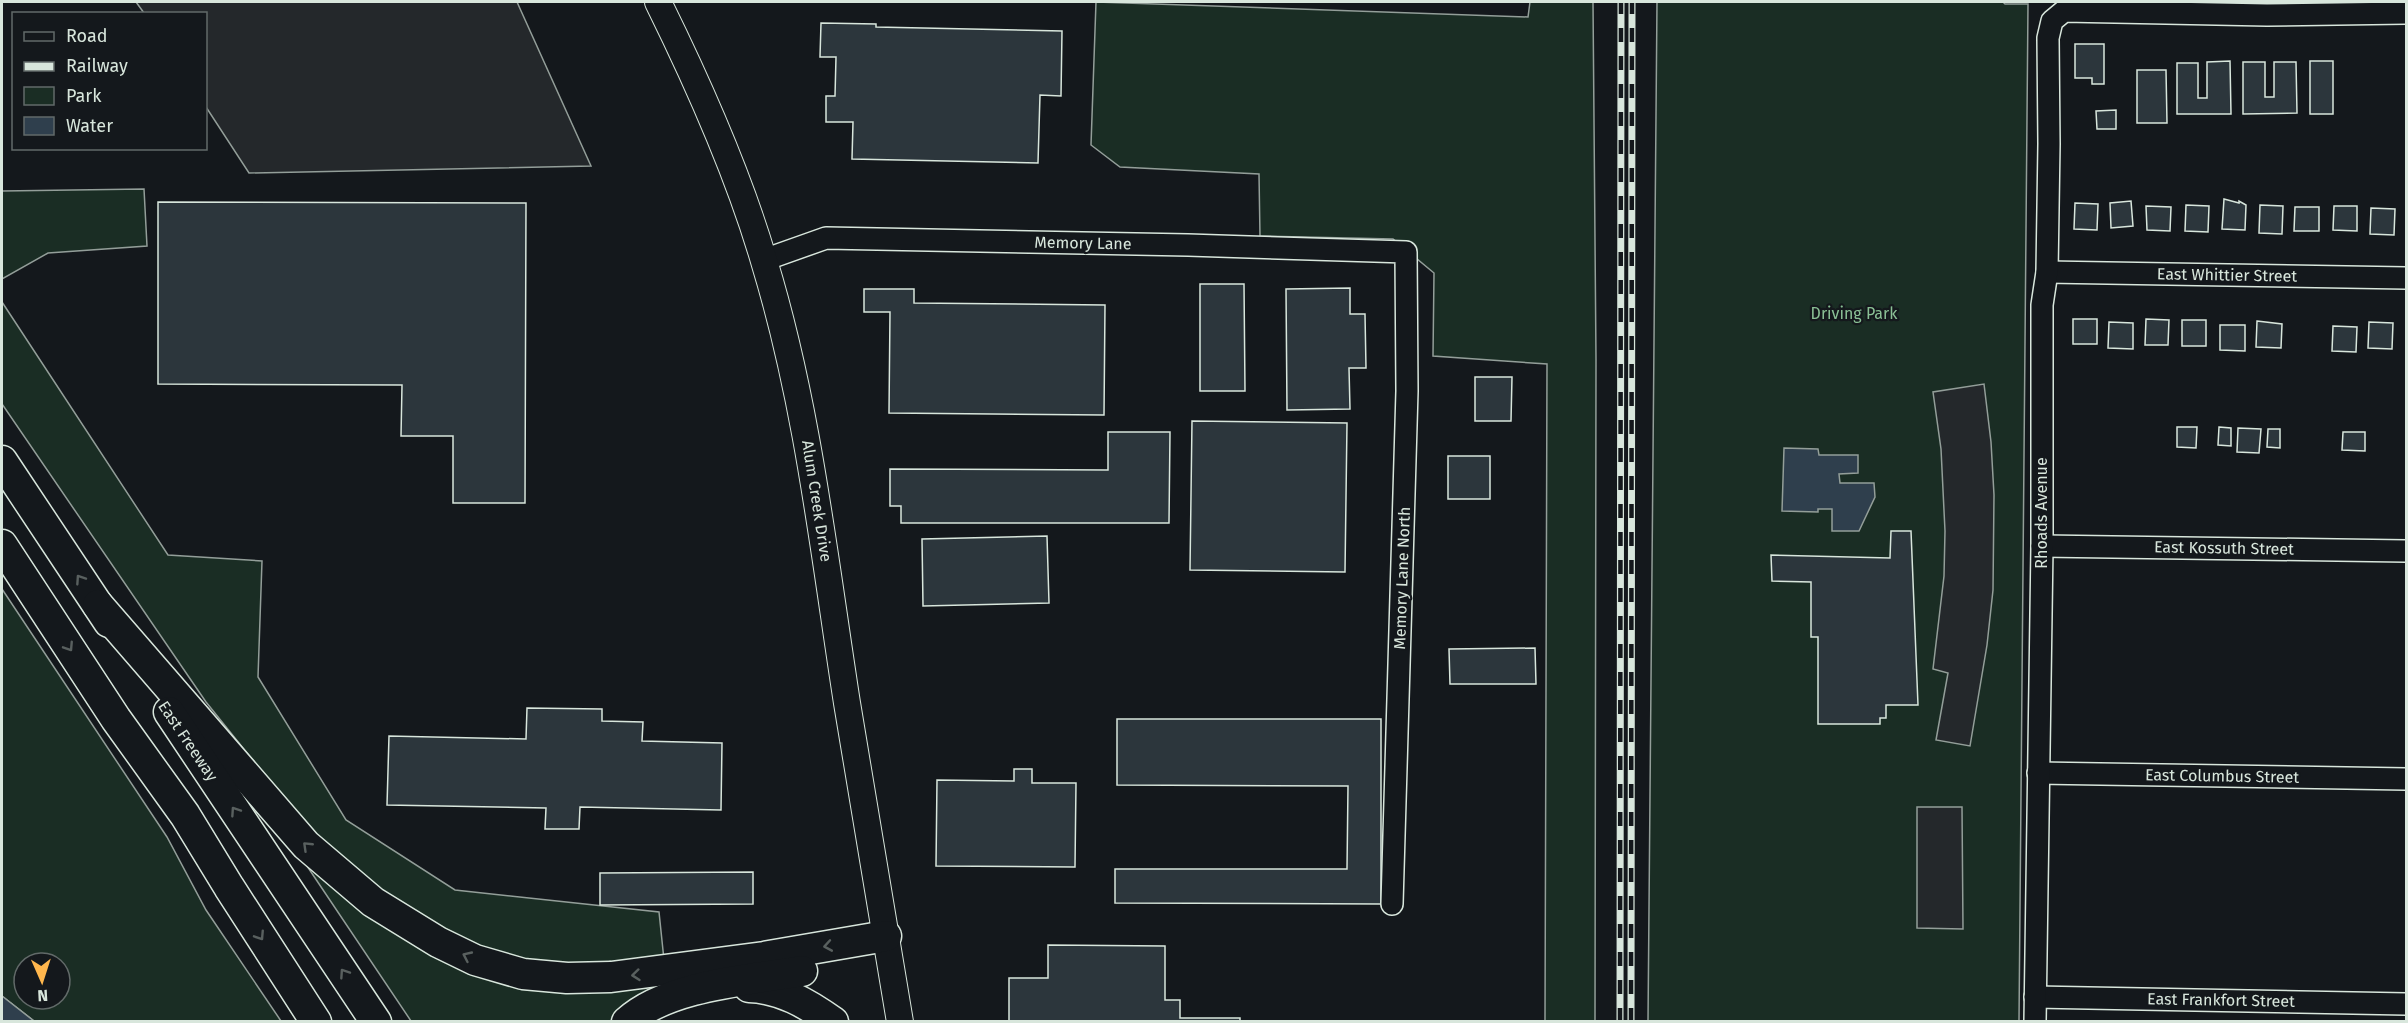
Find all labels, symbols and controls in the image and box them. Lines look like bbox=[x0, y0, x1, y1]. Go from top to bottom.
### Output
legend bbox=[12, 12, 207, 150]
text: Road bbox=[66, 25, 108, 47]
text: Railway bbox=[66, 55, 128, 77]
text: Park bbox=[66, 85, 102, 107]
text: Water bbox=[66, 115, 113, 137]
street label: Memory Lane bbox=[1034, 233, 1132, 253]
street label: East Whittier Street bbox=[2157, 264, 2297, 286]
park label: Driving Park bbox=[1811, 304, 1898, 323]
street label: Alum Creek Drive bbox=[798, 439, 836, 563]
street label: Rhoads Avenue bbox=[2032, 457, 2051, 569]
street label: Memory Lane North bbox=[1390, 506, 1414, 650]
street label: East Kossuth Street bbox=[2154, 537, 2294, 559]
one-way arrow bbox=[76, 574, 87, 585]
one-way arrow bbox=[61, 640, 72, 651]
street label: East Freeway bbox=[154, 697, 222, 785]
street label: East Columbus Street bbox=[2145, 765, 2299, 787]
one-way arrow bbox=[231, 807, 242, 818]
one-way arrow bbox=[304, 842, 314, 853]
one-way arrow bbox=[253, 930, 265, 940]
one-way arrow bbox=[824, 939, 834, 952]
north arrow bbox=[12, 951, 72, 1011]
one-way arrow bbox=[463, 952, 474, 964]
one-way arrow bbox=[631, 968, 640, 981]
one-way arrow bbox=[339, 969, 351, 979]
text: N bbox=[37, 986, 49, 1005]
street label: East Frankfort Street bbox=[2147, 989, 2295, 1011]

